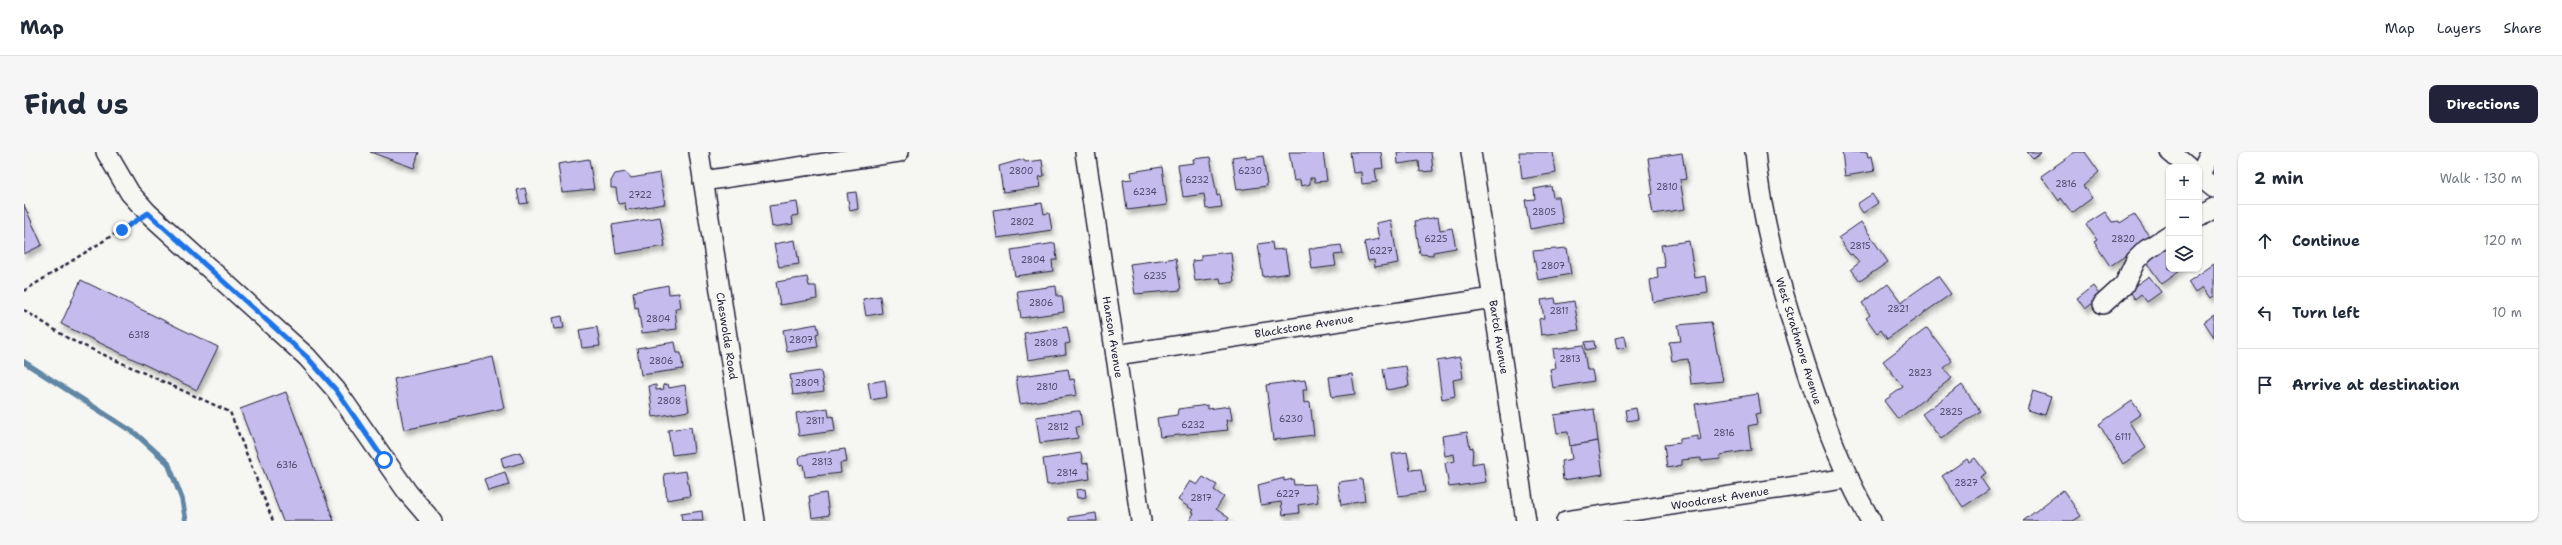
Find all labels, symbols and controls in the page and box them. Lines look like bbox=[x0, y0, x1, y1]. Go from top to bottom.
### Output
text: Map bbox=[20, 15, 64, 40]
text: Map bbox=[2385, 19, 2415, 37]
text: Layers bbox=[2437, 19, 2481, 37]
text: Share bbox=[2503, 19, 2542, 37]
text: Find us bbox=[24, 85, 129, 123]
button: Directions bbox=[2429, 85, 2538, 123]
map controls bbox=[2166, 164, 2202, 272]
button: + bbox=[2166, 164, 2202, 200]
house number: 2800 bbox=[1009, 165, 1033, 177]
house number: 6230 bbox=[1238, 165, 1262, 177]
text: 2 min bbox=[2254, 167, 2304, 189]
text: Walk · 130 m bbox=[2440, 170, 2522, 187]
house number: 6232 bbox=[1185, 174, 1209, 186]
house number: 2816 bbox=[2055, 178, 2077, 190]
house number: 2810 bbox=[1656, 181, 1678, 193]
house number: 6234 bbox=[1133, 186, 1157, 198]
house number: 2722 bbox=[628, 189, 652, 201]
button: − bbox=[2166, 200, 2202, 236]
house number: 2805 bbox=[1532, 206, 1556, 218]
house number: 2802 bbox=[1010, 216, 1034, 228]
route end bbox=[113, 221, 131, 239]
icon: ahead bbox=[2254, 230, 2276, 252]
text: Continue bbox=[2292, 231, 2360, 251]
text: 120 m bbox=[2484, 232, 2522, 249]
house number: 6225 bbox=[1424, 233, 1448, 245]
house number: 2820 bbox=[2111, 233, 2135, 245]
button: layers bbox=[2166, 236, 2202, 272]
house number: 2815 bbox=[1849, 240, 1871, 252]
house number: 6227 bbox=[1369, 245, 1393, 257]
house number: 2804 bbox=[1021, 254, 1045, 266]
house number: 2807 bbox=[1541, 260, 1565, 272]
house number: 6235 bbox=[1143, 270, 1167, 282]
street label: West Strathmore Avenue bbox=[1772, 276, 1825, 407]
street label: Cheswolde Road bbox=[712, 291, 741, 381]
street label: Hanson Avenue bbox=[1099, 295, 1126, 379]
house number: 2806 bbox=[1029, 297, 1053, 309]
street label: Bartol Avenue bbox=[1485, 299, 1512, 375]
icon: left bbox=[2254, 302, 2276, 324]
house number: 2821 bbox=[1887, 303, 1909, 315]
text: Turn left bbox=[2292, 303, 2360, 323]
text: 10 m bbox=[2492, 304, 2522, 321]
house number: 2811 bbox=[1549, 305, 1569, 317]
street label: Blackstone Avenue bbox=[1253, 311, 1355, 342]
house number: 2804 bbox=[646, 313, 670, 325]
house number: 6318 bbox=[128, 329, 150, 341]
house number: 2807 bbox=[789, 334, 813, 346]
house number: 2808 bbox=[1034, 337, 1058, 349]
house number: 2813 bbox=[1559, 353, 1581, 365]
house number: 2806 bbox=[649, 355, 673, 367]
house number: 2823 bbox=[1908, 367, 1932, 379]
icon: arrive bbox=[2254, 374, 2276, 396]
text: Arrive at destination bbox=[2292, 375, 2460, 395]
house number: 2809 bbox=[795, 377, 819, 389]
house number: 2810 bbox=[1036, 381, 1058, 393]
house number: 2808 bbox=[657, 395, 681, 407]
house number: 2825 bbox=[1939, 406, 1963, 418]
house number: 6230 bbox=[1279, 413, 1303, 425]
house number: 2811 bbox=[805, 415, 825, 427]
house number: 6232 bbox=[1181, 419, 1205, 431]
house number: 2812 bbox=[1047, 421, 1069, 433]
house number: 2816 bbox=[1713, 427, 1735, 439]
house number: 6111 bbox=[2115, 431, 2131, 443]
route start bbox=[375, 451, 393, 469]
house number: 2813 bbox=[811, 456, 833, 468]
house number: 6316 bbox=[276, 459, 298, 471]
house number: 2814 bbox=[1056, 467, 1078, 479]
house number: 2827 bbox=[1954, 477, 1978, 489]
street label: Woodcrest Avenue bbox=[1670, 483, 1770, 514]
house number: 6227 bbox=[1276, 488, 1300, 500]
house number: 2817 bbox=[1190, 492, 1212, 504]

